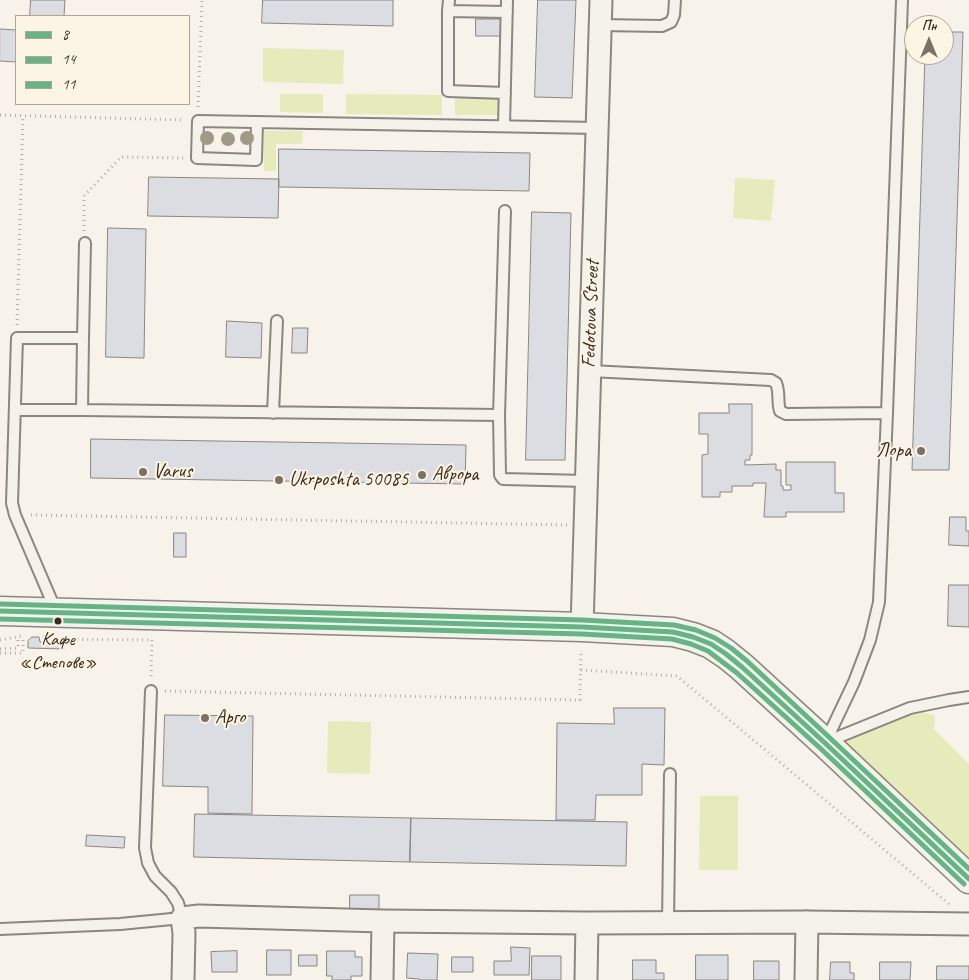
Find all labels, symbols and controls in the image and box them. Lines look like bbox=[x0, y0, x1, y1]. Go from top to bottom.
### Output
legend bbox=[15, 15, 190, 105]
north arrow bbox=[904, 15, 954, 65]
text: Пн bbox=[922, 17, 936, 34]
text: 8 bbox=[62, 25, 69, 44]
text: 14 bbox=[62, 50, 76, 69]
text: 11 bbox=[62, 75, 76, 94]
street label: Fedotova Street bbox=[577, 260, 605, 368]
place label: Лора bbox=[876, 439, 911, 463]
marker: Лора bbox=[915, 445, 927, 457]
place label: Varus bbox=[153, 460, 192, 484]
place label: Аврора bbox=[432, 463, 478, 487]
marker: Varus bbox=[137, 466, 149, 478]
place label: Ukrposhta 50085 bbox=[289, 468, 409, 492]
marker: Аврора bbox=[416, 469, 428, 481]
marker: Ukrposhta 50085 bbox=[273, 474, 285, 486]
marker: Кафе «Степове» bbox=[53, 616, 63, 626]
place label: Кафе «Степове» bbox=[19, 629, 97, 673]
place label: Арго bbox=[215, 706, 245, 730]
marker: Арго bbox=[199, 712, 211, 724]

